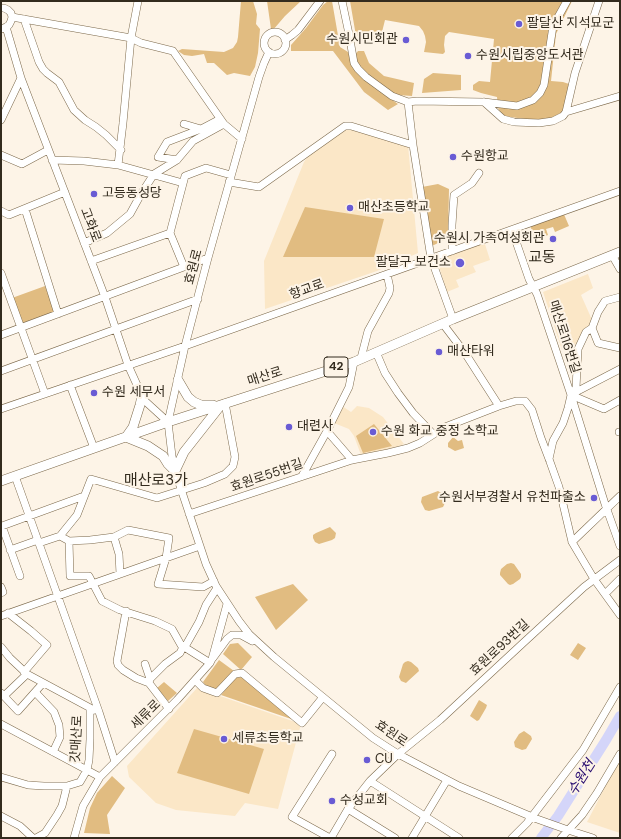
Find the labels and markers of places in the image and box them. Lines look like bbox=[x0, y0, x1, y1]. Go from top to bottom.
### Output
place label: 팔달산 지석묘군 bbox=[527, 16, 614, 32]
marker: 팔달산 지석묘군 bbox=[514, 19, 524, 29]
place label: 수원시민회관 bbox=[326, 32, 398, 48]
marker: 수원시민회관 bbox=[401, 35, 411, 45]
place label: 수원시립중앙도서관 bbox=[476, 48, 584, 64]
marker: 수원시립중앙도서관 bbox=[463, 51, 473, 61]
place label: 수원항교 bbox=[461, 149, 509, 165]
marker: 수원항교 bbox=[448, 152, 458, 162]
place label: 고등동성당 bbox=[102, 186, 162, 202]
marker: 고등동성당 bbox=[89, 189, 99, 199]
place label: 매산초등학교 bbox=[358, 200, 430, 216]
marker: 매산초등학교 bbox=[345, 203, 355, 213]
place label: 수원시 가족여성회관 bbox=[434, 231, 545, 247]
marker: 수원시 가족여성회관 bbox=[548, 234, 558, 244]
place label: 팔달구 보건소 bbox=[376, 255, 451, 271]
marker: 팔달구 보건소 bbox=[454, 257, 466, 269]
place label: 매산타워 bbox=[447, 344, 495, 360]
marker: 매산타워 bbox=[434, 347, 444, 357]
place label: 수원 세무서 bbox=[102, 385, 165, 401]
marker: 수원 세무서 bbox=[89, 388, 99, 398]
place label: 대련사 bbox=[297, 419, 333, 435]
marker: 대련사 bbox=[284, 422, 294, 432]
place label: 수원 화교 중정 소학교 bbox=[381, 424, 499, 440]
marker: 수원 화교 중정 소학교 bbox=[368, 427, 378, 437]
place label: 수원서부경찰서 유천파출소 bbox=[439, 490, 586, 506]
marker: 수원서부경찰서 유천파출소 bbox=[589, 493, 599, 503]
place label: 세류초등학교 bbox=[232, 731, 304, 747]
marker: 세류초등학교 bbox=[219, 734, 229, 744]
place label: CU bbox=[375, 752, 393, 768]
marker: CU bbox=[362, 755, 372, 765]
place label: 수성교회 bbox=[340, 793, 388, 809]
marker: 수성교회 bbox=[327, 796, 337, 806]

